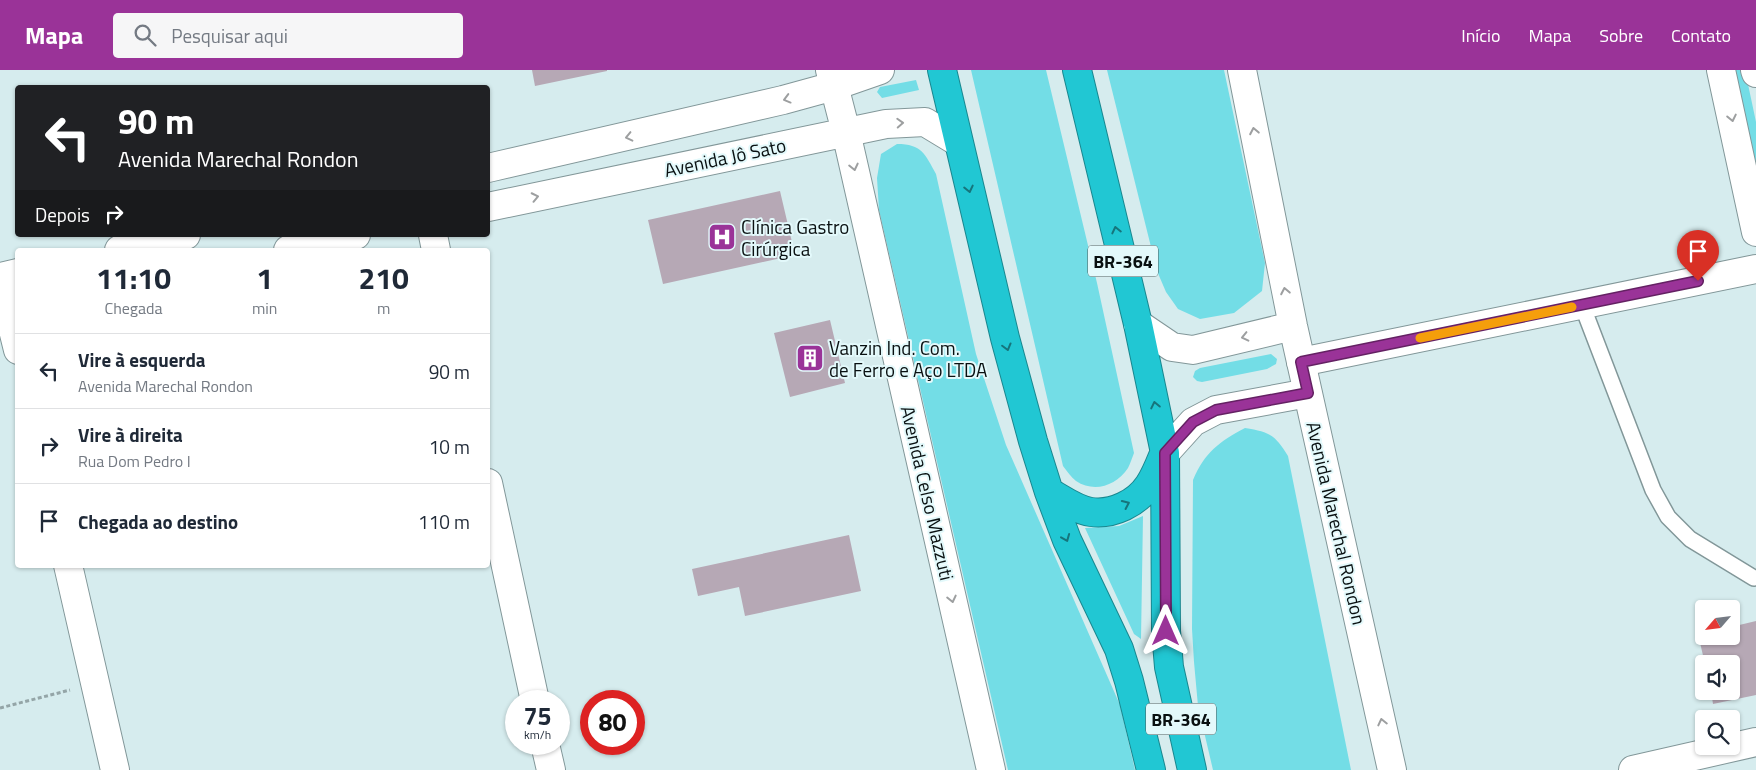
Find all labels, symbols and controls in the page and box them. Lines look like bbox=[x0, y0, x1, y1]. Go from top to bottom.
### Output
search box bbox=[113, 13, 463, 58]
text: Mapa bbox=[25, 17, 83, 53]
icon: search bbox=[131, 21, 159, 49]
text: Pesquisar aqui bbox=[171, 21, 288, 50]
text: Início bbox=[1461, 22, 1501, 49]
text: Mapa bbox=[1529, 22, 1571, 49]
text: Sobre bbox=[1599, 22, 1643, 49]
text: Contato bbox=[1671, 22, 1731, 49]
one-way arrow bbox=[783, 93, 791, 103]
text: 90 m bbox=[118, 94, 194, 148]
icon: left bbox=[35, 105, 100, 170]
one-way arrow bbox=[1726, 113, 1736, 122]
one-way arrow bbox=[897, 118, 905, 129]
one-way arrow bbox=[1249, 127, 1260, 136]
street label: Avenida Jô Sato bbox=[661, 130, 789, 184]
one-way arrow bbox=[624, 131, 633, 142]
text: Avenida Marechal Rondon bbox=[118, 142, 359, 176]
one-way arrow bbox=[848, 163, 859, 172]
one-way arrow bbox=[963, 185, 974, 194]
one-way arrow bbox=[531, 192, 540, 202]
text: Depois bbox=[35, 200, 90, 229]
icon: right bbox=[100, 200, 128, 228]
place label: Clínica Gastro Cirúrgica bbox=[741, 212, 849, 263]
hospital icon: Clínica Gastro Cirúrgica bbox=[707, 222, 737, 252]
one-way arrow bbox=[1111, 225, 1122, 234]
pin bbox=[1677, 230, 1719, 281]
icon: arrive bbox=[1684, 237, 1712, 265]
road number: BR-364 bbox=[1088, 246, 1158, 277]
text: 11:10 bbox=[96, 255, 171, 301]
text: 1 bbox=[256, 255, 273, 301]
text: 210 bbox=[359, 255, 409, 301]
one-way arrow bbox=[1281, 286, 1291, 295]
text: Chegada bbox=[104, 296, 163, 320]
text: min bbox=[252, 296, 277, 320]
text: m bbox=[377, 296, 390, 320]
one-way arrow bbox=[1241, 331, 1250, 342]
place label: Vanzin Ind. Com. de Ferro e Aço LTDA bbox=[829, 333, 987, 384]
building icon: Vanzin Ind. Com. de Ferro e Aço LTDA bbox=[795, 343, 825, 373]
one-way arrow bbox=[1002, 343, 1012, 351]
text: Vire à esquerda bbox=[78, 345, 206, 374]
icon: left bbox=[35, 357, 63, 385]
text: 90 m bbox=[429, 357, 470, 386]
text: Avenida Marechal Rondon bbox=[78, 374, 253, 398]
one-way arrow bbox=[1150, 401, 1161, 410]
street label: Avenida Celso Mazzuti bbox=[894, 403, 962, 583]
street label: Avenida Marechal Rondon bbox=[1300, 419, 1374, 627]
text: Vire à direita bbox=[78, 420, 183, 449]
icon: right bbox=[35, 432, 63, 460]
text: 10 m bbox=[429, 432, 470, 461]
text: Rua Dom Pedro I bbox=[78, 449, 191, 473]
one-way arrow bbox=[1121, 500, 1130, 511]
icon: arrive bbox=[35, 507, 63, 535]
text: Chegada ao destino bbox=[78, 507, 238, 536]
text: 110 m bbox=[418, 507, 470, 536]
one-way arrow bbox=[1060, 533, 1070, 542]
one-way arrow bbox=[946, 594, 957, 603]
north arrow bbox=[1695, 600, 1740, 645]
map controls bbox=[1695, 600, 1740, 755]
position arrow bbox=[1139, 604, 1191, 656]
button: sound bbox=[1695, 655, 1740, 700]
speed limit sign: 80 bbox=[580, 690, 645, 755]
text: 75 bbox=[523, 697, 552, 735]
road number: BR-364 bbox=[1146, 704, 1216, 734]
button: search bbox=[1695, 710, 1740, 755]
one-way arrow bbox=[1377, 718, 1388, 727]
text: km/h bbox=[524, 725, 551, 744]

